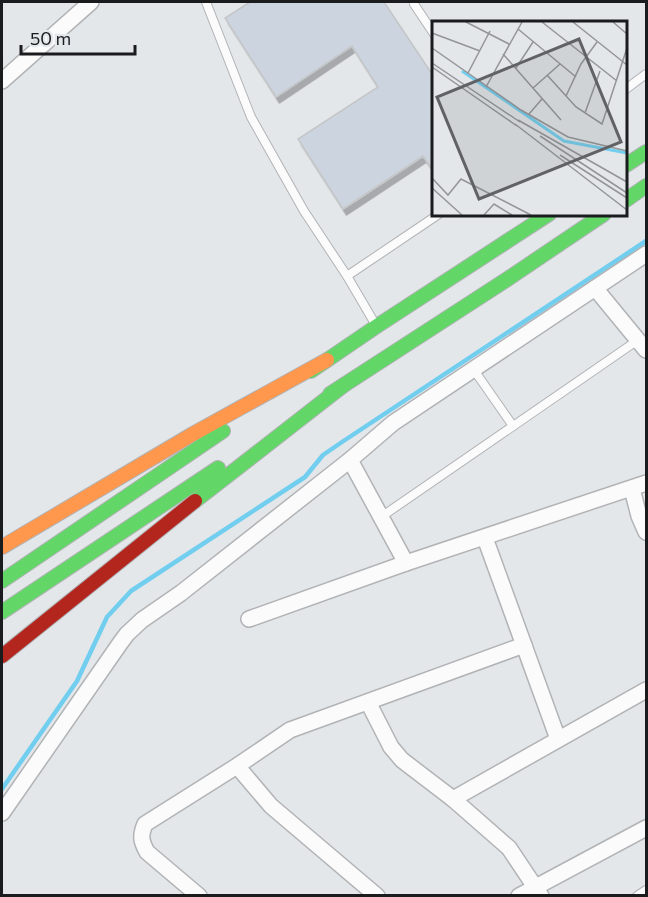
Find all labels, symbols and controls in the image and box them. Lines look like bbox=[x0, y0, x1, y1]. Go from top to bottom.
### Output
scale bar bbox=[21, 18, 135, 56]
inset map bbox=[432, 21, 627, 216]
text: 50 m bbox=[30, 27, 71, 49]

